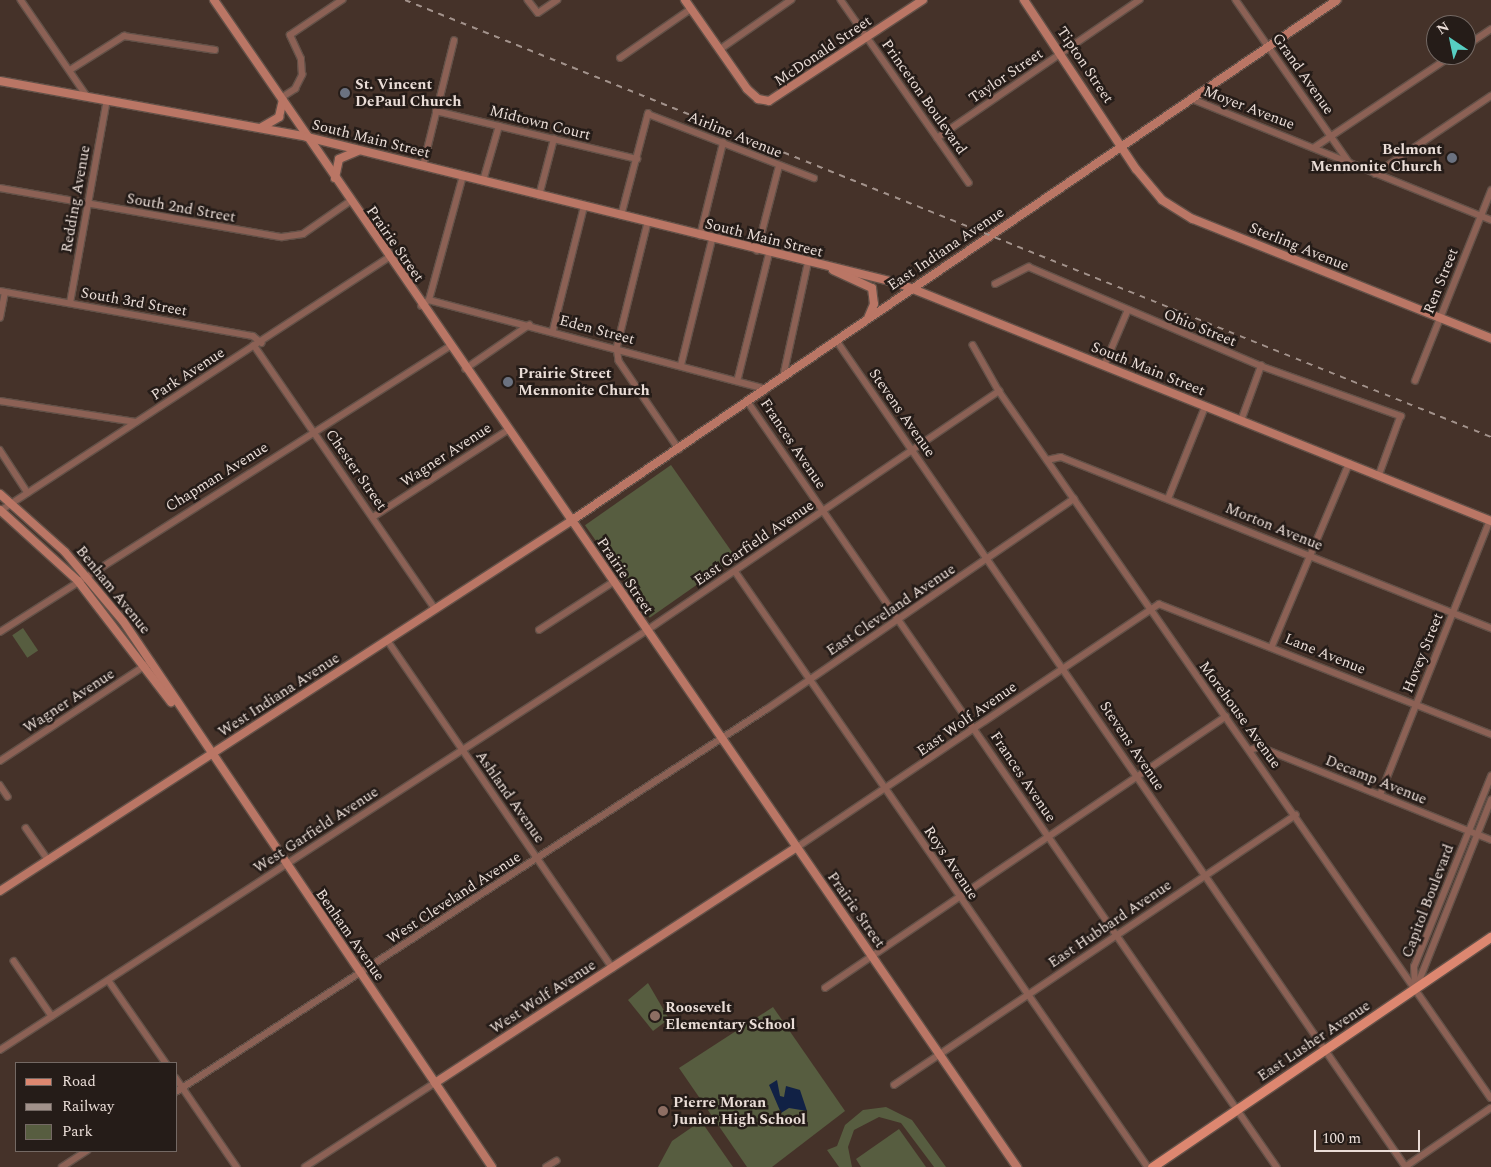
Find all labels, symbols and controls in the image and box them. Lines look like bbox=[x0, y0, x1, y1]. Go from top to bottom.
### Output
street label: McDonald Street bbox=[771, 12, 875, 90]
north arrow bbox=[1426, 15, 1476, 65]
text: N bbox=[1432, 16, 1454, 40]
street label: Tipton Street bbox=[1053, 23, 1117, 107]
street label: Grand Avenue bbox=[1268, 30, 1338, 118]
street label: Princeton Boulevard bbox=[878, 36, 970, 158]
street label: Taylor Street bbox=[966, 45, 1046, 107]
place label: St. Vincent DePaul Church bbox=[355, 75, 461, 110]
street label: Moyer Avenue bbox=[1201, 82, 1297, 134]
marker: St. Vincent DePaul Church bbox=[339, 87, 351, 99]
street label: Midtown Court bbox=[488, 102, 592, 144]
street label: Airline Avenue bbox=[685, 108, 785, 162]
street label: South Main Street bbox=[310, 116, 432, 162]
place label: Belmont Mennonite Church bbox=[1310, 140, 1442, 175]
street label: Redding Avenue bbox=[58, 144, 94, 254]
marker: Belmont Mennonite Church bbox=[1446, 152, 1458, 164]
street label: South 2nd Street bbox=[125, 190, 237, 226]
street label: Prairie Street bbox=[362, 203, 428, 285]
street label: East Indiana Avenue bbox=[884, 203, 1008, 295]
street label: South Main Street bbox=[703, 215, 825, 261]
street label: Sterling Avenue bbox=[1247, 219, 1351, 275]
street label: Ren Street bbox=[1420, 246, 1462, 316]
street label: South 3rd Street bbox=[79, 284, 189, 320]
street label: Ohio Street bbox=[1161, 305, 1239, 351]
street label: Eden Street bbox=[557, 311, 637, 349]
street label: South Main Street bbox=[1089, 338, 1207, 400]
street label: Park Avenue bbox=[148, 344, 228, 404]
place label: Prairie Street Mennonite Church bbox=[518, 364, 650, 399]
street label: Stevens Avenue bbox=[865, 365, 939, 461]
marker: Prairie Street Mennonite Church bbox=[502, 376, 514, 388]
street label: Frances Avenue bbox=[756, 395, 830, 493]
street label: Wagner Avenue bbox=[397, 419, 495, 491]
street label: Chester Street bbox=[321, 426, 391, 514]
street label: Chapman Avenue bbox=[162, 438, 272, 516]
street label: East Garfield Avenue bbox=[691, 496, 817, 590]
street label: Morton Avenue bbox=[1222, 499, 1326, 555]
street label: Prairie Street bbox=[593, 534, 657, 618]
street label: Benham Avenue bbox=[72, 542, 154, 638]
street label: East Cleveland Avenue bbox=[823, 560, 959, 660]
street label: Hovey Street bbox=[1399, 610, 1447, 696]
street label: Lane Avenue bbox=[1282, 630, 1368, 678]
street label: West Indiana Avenue bbox=[215, 649, 343, 741]
street label: Morehouse Avenue bbox=[1195, 658, 1285, 772]
street label: Wagner Avenue bbox=[20, 665, 118, 737]
street label: East Wolf Avenue bbox=[914, 678, 1020, 760]
street label: Stevens Avenue bbox=[1096, 698, 1168, 794]
street label: Frances Avenue bbox=[986, 728, 1060, 826]
street label: Ashland Avenue bbox=[472, 747, 548, 847]
street label: Decamp Avenue bbox=[1323, 751, 1429, 809]
street label: West Garfield Avenue bbox=[250, 783, 382, 877]
street label: Roys Avenue bbox=[920, 823, 982, 903]
street label: Capitol Boulevard bbox=[1398, 842, 1458, 960]
street label: West Cleveland Avenue bbox=[384, 848, 524, 948]
street label: Prairie Street bbox=[823, 869, 889, 951]
street label: East Hubbard Avenue bbox=[1045, 876, 1175, 972]
street label: Benham Avenue bbox=[312, 886, 388, 984]
street label: West Wolf Avenue bbox=[487, 956, 599, 1038]
street label: East Lusher Avenue bbox=[1254, 997, 1374, 1085]
place label: Roosevelt Elementary School bbox=[665, 998, 795, 1033]
marker: Roosevelt Elementary School bbox=[649, 1010, 661, 1022]
legend bbox=[15, 1062, 178, 1152]
text: Road bbox=[62, 1070, 96, 1093]
place label: Pierre Moran Junior High School bbox=[673, 1093, 806, 1128]
text: Railway bbox=[62, 1095, 114, 1118]
marker: Pierre Moran Junior High School bbox=[657, 1105, 669, 1117]
text: Park bbox=[62, 1120, 93, 1143]
scale bar bbox=[1316, 1120, 1422, 1152]
text: 100 m bbox=[1322, 1127, 1361, 1150]

